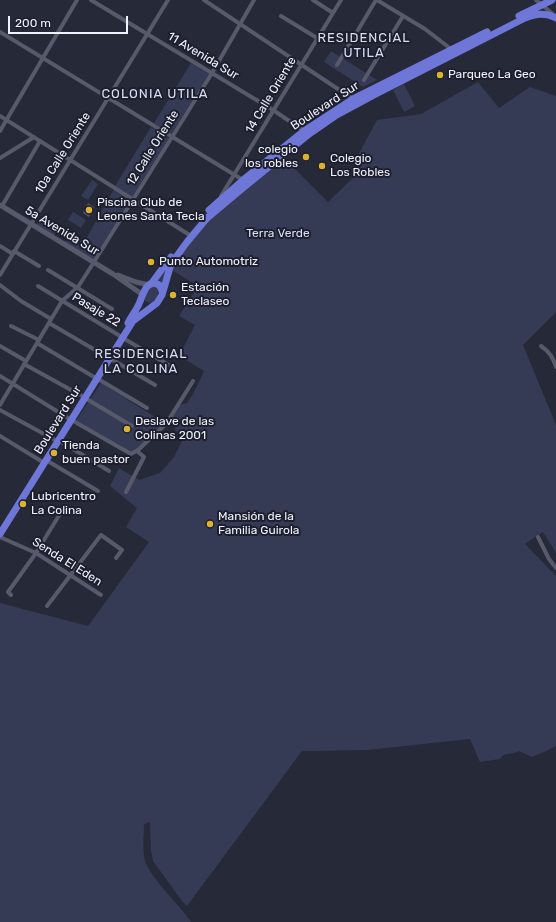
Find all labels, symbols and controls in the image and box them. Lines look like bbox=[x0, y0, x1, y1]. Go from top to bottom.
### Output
scale bar bbox=[10, 8, 130, 34]
text: 200 m bbox=[15, 16, 51, 30]
street label: 11 Avenida Sur bbox=[165, 29, 241, 83]
district label: RESIDENCIAL UTILA bbox=[317, 30, 411, 61]
street label: 14 Calle Oriente bbox=[243, 54, 299, 136]
place label: Parqueo La Geo bbox=[448, 68, 536, 82]
marker: Parqueo La Geo bbox=[435, 70, 445, 80]
street label: Boulevard Sur bbox=[288, 79, 362, 133]
district label: COLONIA UTILA bbox=[101, 86, 209, 102]
street label: 12 Calle Oriente bbox=[124, 108, 182, 188]
street label: 10a Calle Oriente bbox=[32, 110, 94, 196]
place label: colegio los robles bbox=[245, 143, 298, 171]
marker: colegio los robles bbox=[301, 152, 311, 162]
place label: Colegio Los Robles bbox=[330, 152, 390, 180]
marker: Colegio Los Robles bbox=[317, 161, 327, 171]
place label: Piscina Club de Leones Santa Tecla bbox=[97, 196, 205, 224]
street label: 5a Avenida Sur bbox=[22, 203, 102, 259]
marker: Piscina Club de Leones Santa Tecla bbox=[84, 205, 94, 215]
park label: Terra Verde bbox=[246, 227, 310, 241]
place label: Punto Automotriz bbox=[159, 255, 258, 269]
marker: Punto Automotriz bbox=[146, 257, 156, 267]
place label: Estación Teclaseo bbox=[181, 281, 229, 309]
street label: Pasaje 22 bbox=[69, 290, 123, 330]
marker: Estación Teclaseo bbox=[168, 290, 178, 300]
district label: RESIDENCIAL LA COLINA bbox=[94, 346, 188, 377]
street label: Boulevard Sur bbox=[31, 383, 85, 457]
place label: Deslave de las Colinas 2001 bbox=[135, 415, 214, 443]
marker: Deslave de las Colinas 2001 bbox=[122, 424, 132, 434]
place label: Tienda buen pastor bbox=[62, 439, 129, 467]
marker: Tienda buen pastor bbox=[49, 448, 59, 458]
place label: Lubricentro La Colina bbox=[31, 490, 96, 518]
marker: Lubricentro La Colina bbox=[18, 499, 28, 509]
place label: Mansión de la Familia Guirola bbox=[218, 510, 299, 538]
marker: Mansión de la Familia Guirola bbox=[205, 519, 215, 529]
street label: Senda El Eden bbox=[29, 535, 105, 589]

